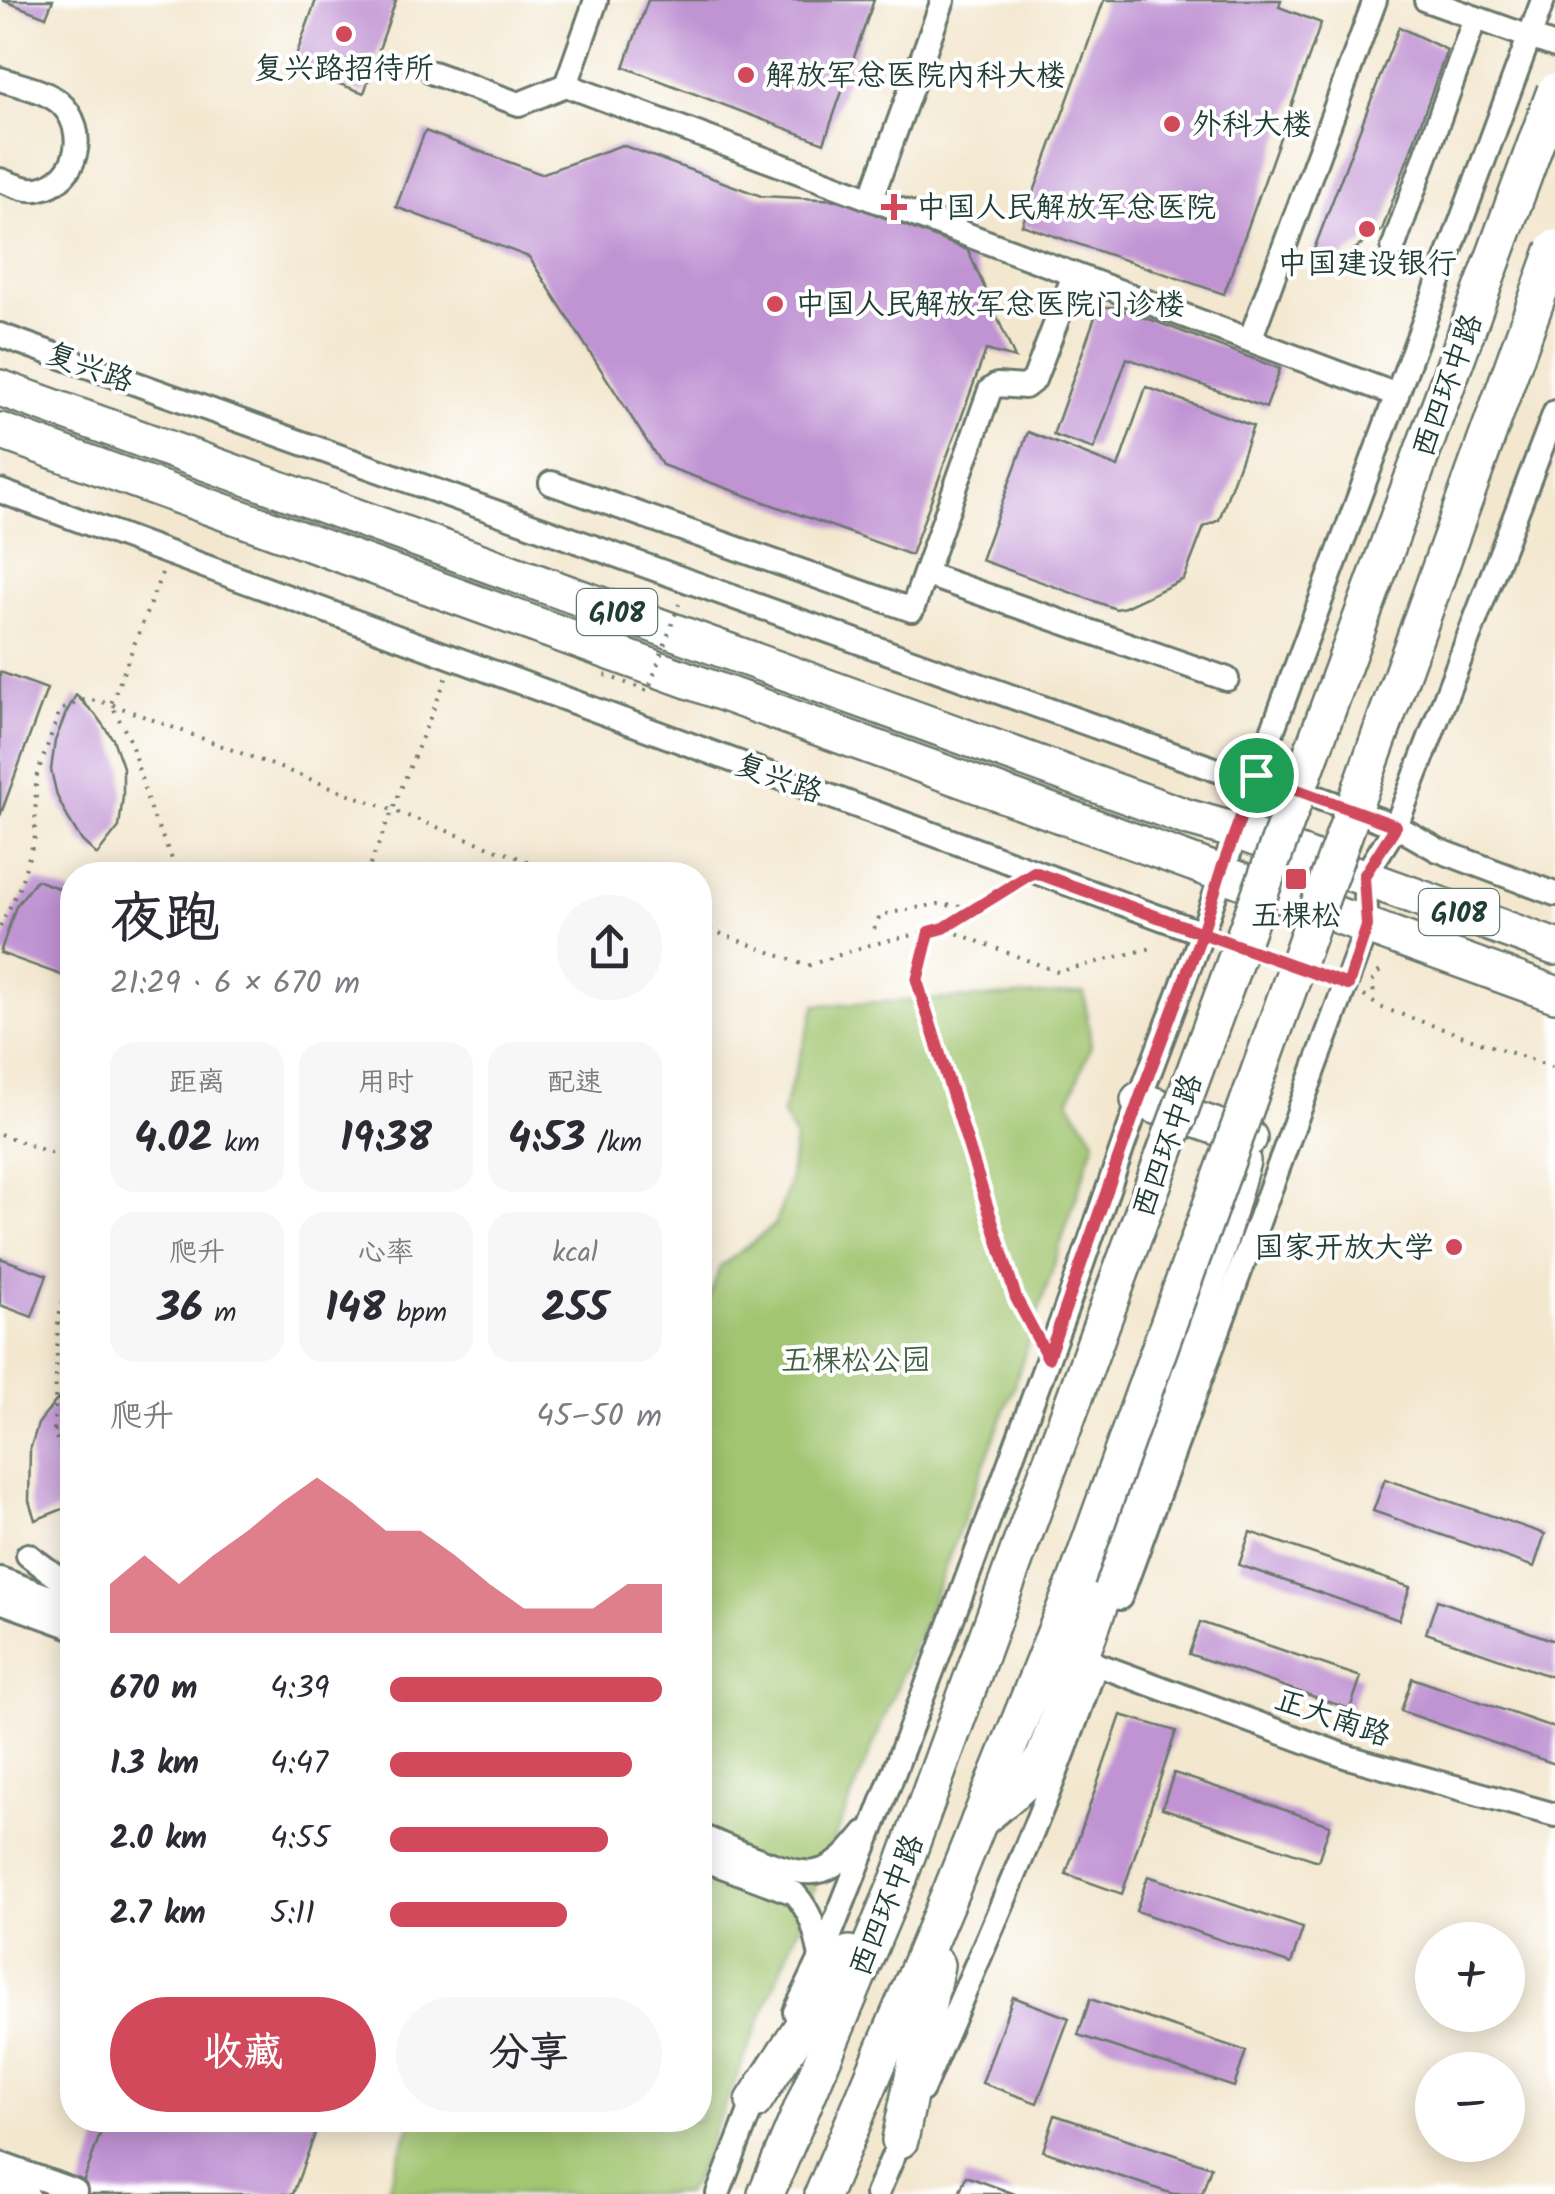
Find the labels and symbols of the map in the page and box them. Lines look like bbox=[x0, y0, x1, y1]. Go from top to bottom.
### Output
marker: 复兴路招待所 bbox=[333, 23, 355, 45]
place label: 复兴路招待所 bbox=[254, 46, 434, 94]
place label: 解放军总医院内科大楼 bbox=[766, 53, 1066, 101]
marker: 解放军总医院内科大楼 bbox=[735, 64, 757, 86]
place label: 外科大楼 bbox=[1192, 102, 1312, 150]
marker: 外科大楼 bbox=[1161, 113, 1183, 135]
place label: 中国人民解放军总医院 bbox=[916, 185, 1216, 233]
marker: 中国人民解放军总医院 bbox=[881, 194, 907, 220]
marker: 中国建设银行 bbox=[1356, 218, 1378, 240]
place label: 中国建设银行 bbox=[1277, 241, 1457, 289]
place label: 中国人民解放军总医院门诊楼 bbox=[795, 282, 1185, 330]
marker: 中国人民解放军总医院门诊楼 bbox=[764, 293, 786, 315]
street label: 西四环中路 bbox=[1401, 307, 1497, 464]
street label: 复兴路 bbox=[39, 331, 140, 407]
road number: G108 bbox=[577, 589, 657, 635]
pin bbox=[1214, 733, 1299, 818]
street label: 复兴路 bbox=[728, 742, 829, 818]
marker: 五棵松 bbox=[1283, 866, 1309, 892]
road number: G108 bbox=[1419, 889, 1499, 935]
place label: 五棵松 bbox=[1251, 893, 1341, 941]
street label: 西四环中路 bbox=[1121, 1067, 1217, 1224]
place label: 国家开放大学 bbox=[1254, 1225, 1434, 1273]
marker: 国家开放大学 bbox=[1443, 1236, 1465, 1258]
park label: 五棵松公园 bbox=[781, 1338, 931, 1386]
street label: 正大南路 bbox=[1268, 1677, 1397, 1761]
street label: 西四环中路 bbox=[838, 1827, 938, 1984]

